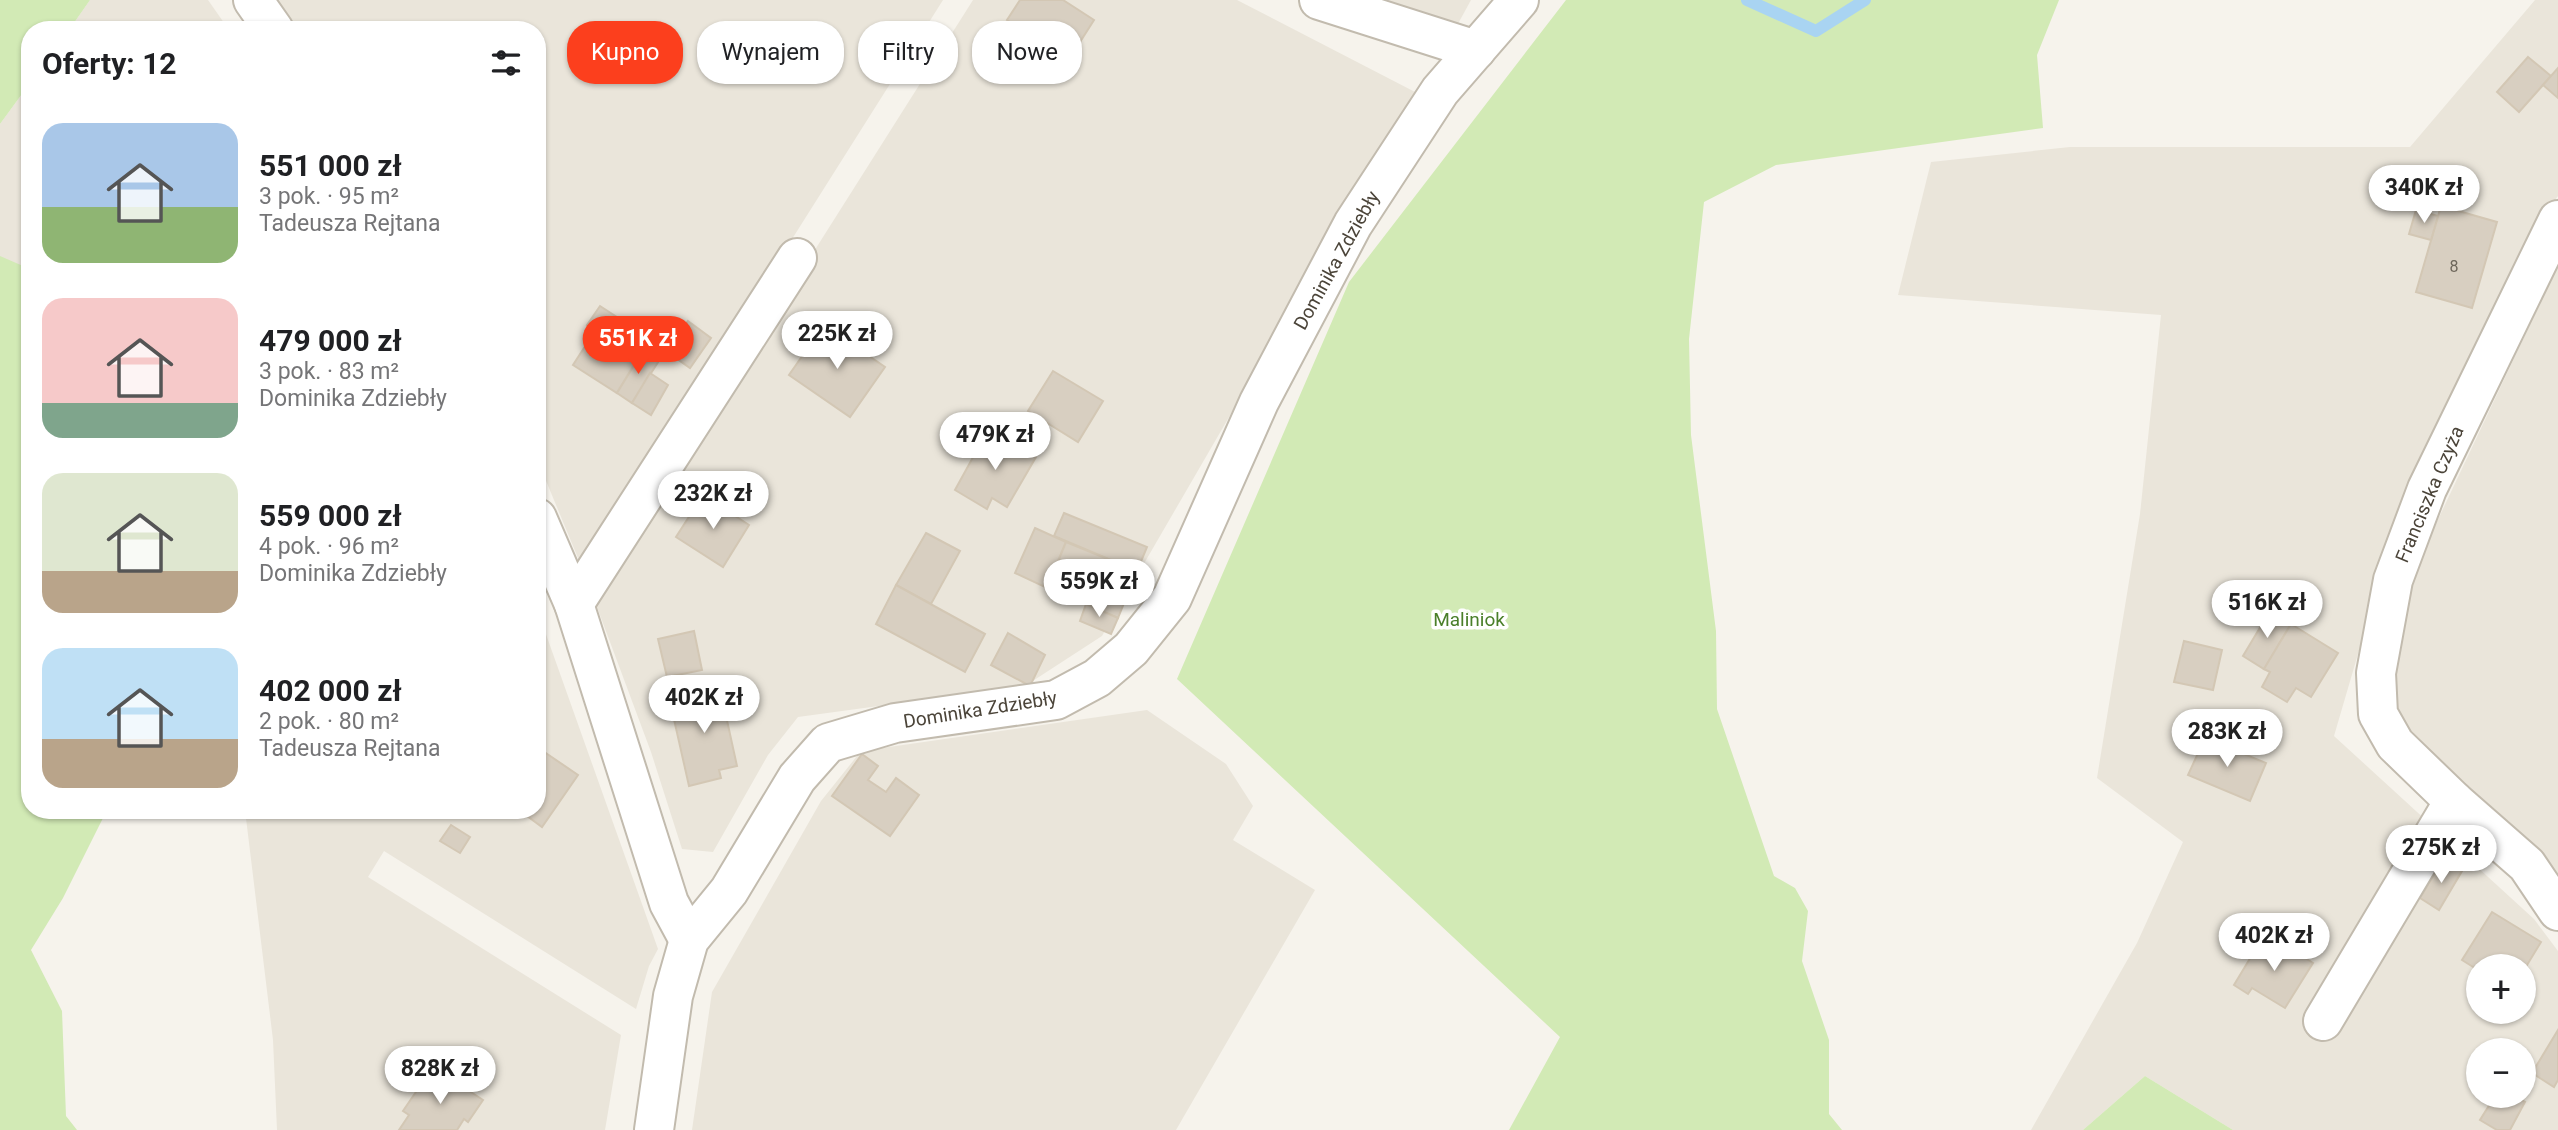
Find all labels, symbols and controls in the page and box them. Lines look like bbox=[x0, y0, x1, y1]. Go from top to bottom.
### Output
chip: Kupno bbox=[567, 21, 683, 84]
chip: Wynajem bbox=[697, 21, 844, 84]
chip: Filtry bbox=[858, 21, 958, 84]
chip: Nowe bbox=[972, 21, 1082, 84]
icon: filters bbox=[487, 44, 525, 82]
text: Oferty: 12 bbox=[42, 46, 177, 81]
text: 551 000 zł bbox=[259, 148, 402, 183]
icon: home bbox=[98, 151, 182, 235]
pin: 340K zł bbox=[2359, 166, 2489, 225]
text: 340K zł bbox=[2385, 174, 2463, 201]
text: 3 pok. · 95 m² bbox=[259, 183, 399, 210]
street label: Dominika Zdziebły bbox=[1289, 187, 1384, 334]
text: Tadeusza Rejtana bbox=[259, 210, 440, 237]
house number: 8 bbox=[2450, 257, 2459, 276]
pin: 225K zł bbox=[772, 312, 902, 371]
pin: 551K zł bbox=[573, 316, 703, 376]
text: 225K zł bbox=[798, 320, 876, 347]
text: 479 000 zł bbox=[259, 323, 402, 358]
text: 551K zł bbox=[599, 325, 677, 352]
icon: home bbox=[98, 326, 182, 410]
text: 3 pok. · 83 m² bbox=[259, 358, 399, 385]
text: Dominika Zdziebły bbox=[259, 385, 447, 412]
pin: 479K zł bbox=[930, 412, 1060, 472]
text: 479K zł bbox=[956, 421, 1034, 448]
street label: Franciszka Czyża bbox=[2390, 422, 2469, 566]
pin: 232K zł bbox=[648, 472, 778, 531]
text: 232K zł bbox=[674, 480, 752, 507]
text: 559 000 zł bbox=[259, 498, 402, 533]
icon: home bbox=[98, 501, 182, 585]
text: 4 pok. · 96 m² bbox=[259, 533, 399, 560]
text: Dominika Zdziebły bbox=[259, 560, 447, 587]
pin: 559K zł bbox=[1034, 560, 1164, 619]
text: 559K zł bbox=[1060, 568, 1138, 595]
pin: 516K zł bbox=[2202, 580, 2332, 640]
text: 516K zł bbox=[2228, 589, 2306, 616]
park label: Maliniok bbox=[1433, 608, 1505, 631]
text: 402 000 zł bbox=[259, 673, 402, 708]
icon: home bbox=[98, 676, 182, 760]
pin: 402K zł bbox=[639, 676, 769, 735]
text: 402K zł bbox=[665, 684, 743, 711]
street label: Dominika Zdziebły bbox=[902, 686, 1059, 733]
text: 2 pok. · 80 m² bbox=[259, 708, 399, 735]
pin: 283K zł bbox=[2162, 710, 2292, 769]
text: 283K zł bbox=[2188, 718, 2266, 745]
text: Tadeusza Rejtana bbox=[259, 735, 440, 762]
pin: 275K zł bbox=[2376, 826, 2506, 885]
text: 275K zł bbox=[2402, 834, 2480, 861]
pin: 402K zł bbox=[2209, 914, 2339, 973]
text: 402K zł bbox=[2235, 922, 2313, 949]
map controls bbox=[2466, 954, 2536, 1108]
button: + bbox=[2466, 954, 2536, 1024]
button: − bbox=[2466, 1038, 2536, 1108]
pin: 828K zł bbox=[375, 1046, 505, 1106]
text: 828K zł bbox=[401, 1055, 479, 1082]

